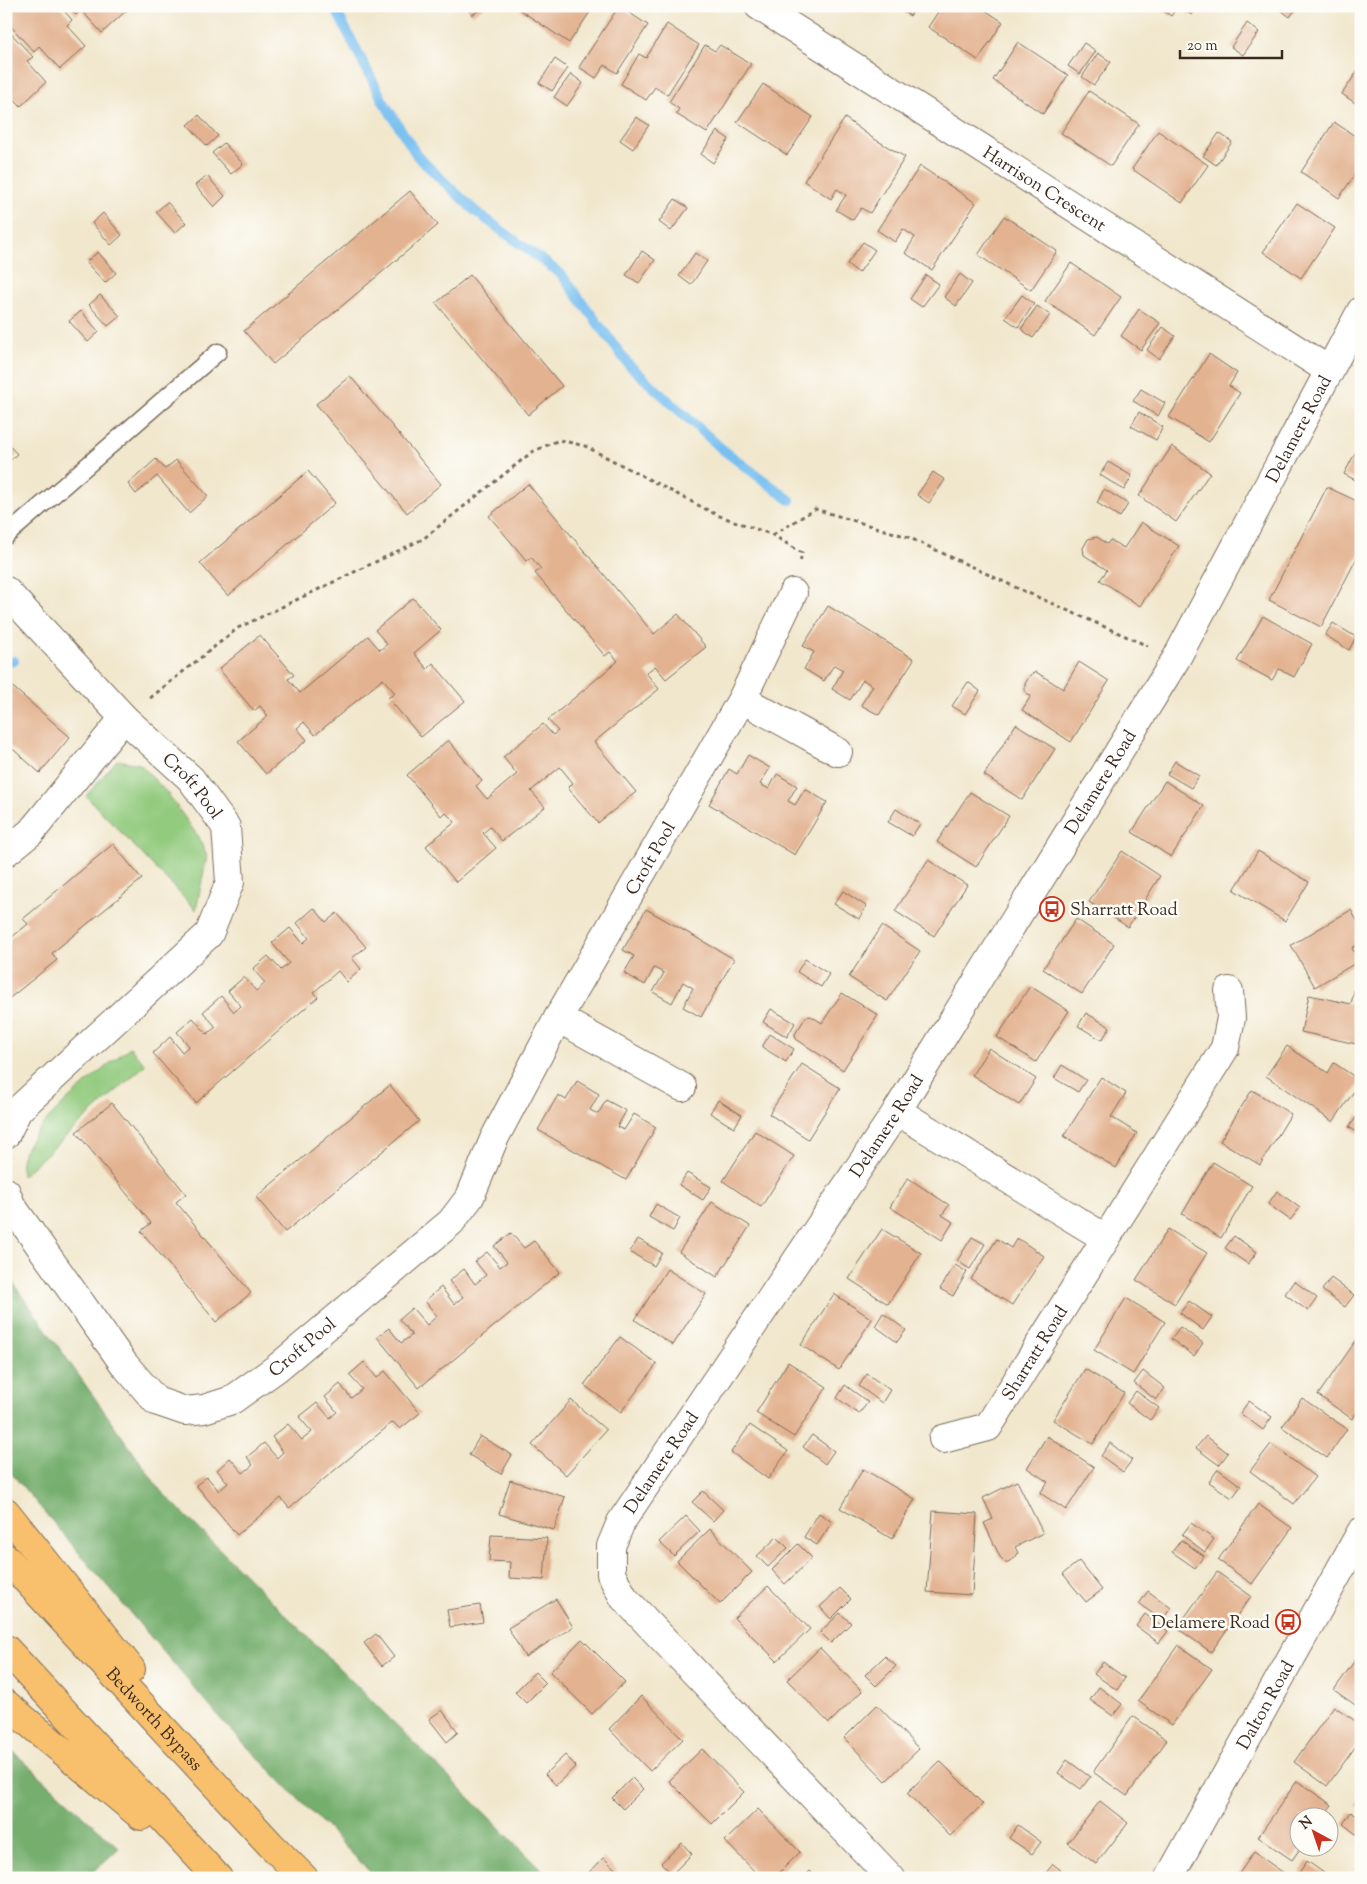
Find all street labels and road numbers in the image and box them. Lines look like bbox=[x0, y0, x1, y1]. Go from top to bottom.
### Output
street label: Harrison Crescent bbox=[977, 141, 1110, 239]
street label: Delamere Road bbox=[1261, 371, 1339, 488]
street label: Delamere Road bbox=[1060, 726, 1144, 840]
street label: Croft Pool bbox=[155, 748, 227, 825]
street label: Croft Pool bbox=[620, 818, 683, 901]
street label: Delamere Road bbox=[845, 1070, 931, 1184]
street label: Sharratt Road bbox=[996, 1301, 1076, 1406]
street label: Croft Pool bbox=[264, 1312, 343, 1385]
street label: Delamere Road bbox=[619, 1407, 707, 1520]
street label: Dalton Road bbox=[1232, 1657, 1302, 1755]
street label: Bedworth Bypass bbox=[99, 1663, 208, 1778]

